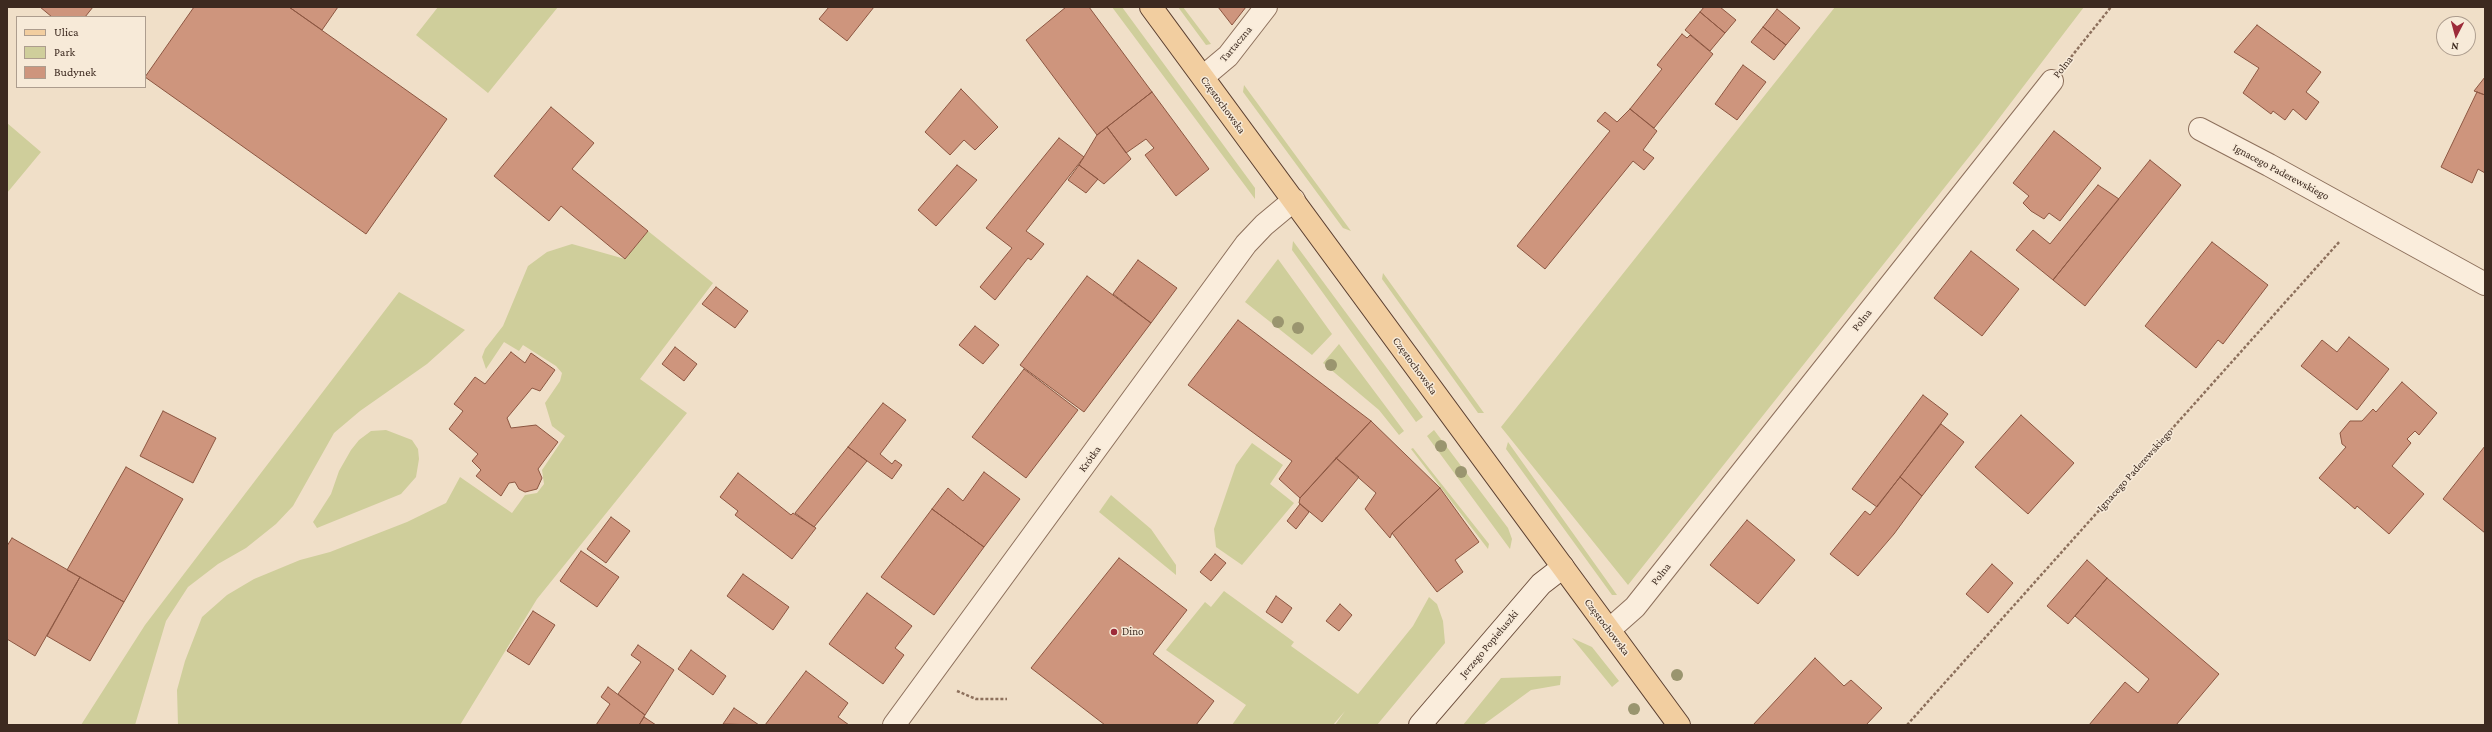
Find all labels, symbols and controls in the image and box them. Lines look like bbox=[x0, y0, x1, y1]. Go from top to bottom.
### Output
legend bbox=[16, 16, 146, 88]
north arrow bbox=[2436, 16, 2476, 56]
street label: Tartaczna bbox=[1217, 23, 1255, 65]
text: Ulica bbox=[54, 25, 79, 39]
text: N bbox=[2450, 41, 2459, 53]
text: Park bbox=[54, 45, 75, 59]
street label: Polna bbox=[2050, 53, 2076, 81]
text: Budynek bbox=[54, 65, 96, 79]
street label: Częstochowska bbox=[1198, 74, 1248, 136]
street label: Ignacego Paderewskiego bbox=[2231, 141, 2331, 203]
street label: Polna bbox=[1849, 306, 1875, 334]
street label: Częstochowska bbox=[1390, 335, 1440, 397]
street label: Ignacego Paderewskiego bbox=[2094, 426, 2176, 514]
street label: Krótka bbox=[1076, 443, 1104, 475]
street label: Polna bbox=[1648, 560, 1674, 588]
street label: Częstochowska bbox=[1581, 596, 1633, 658]
street label: Jerzego Popiełuszki bbox=[1457, 607, 1521, 681]
place label: Dino bbox=[1122, 625, 1144, 639]
marker: Dino bbox=[1109, 627, 1119, 637]

